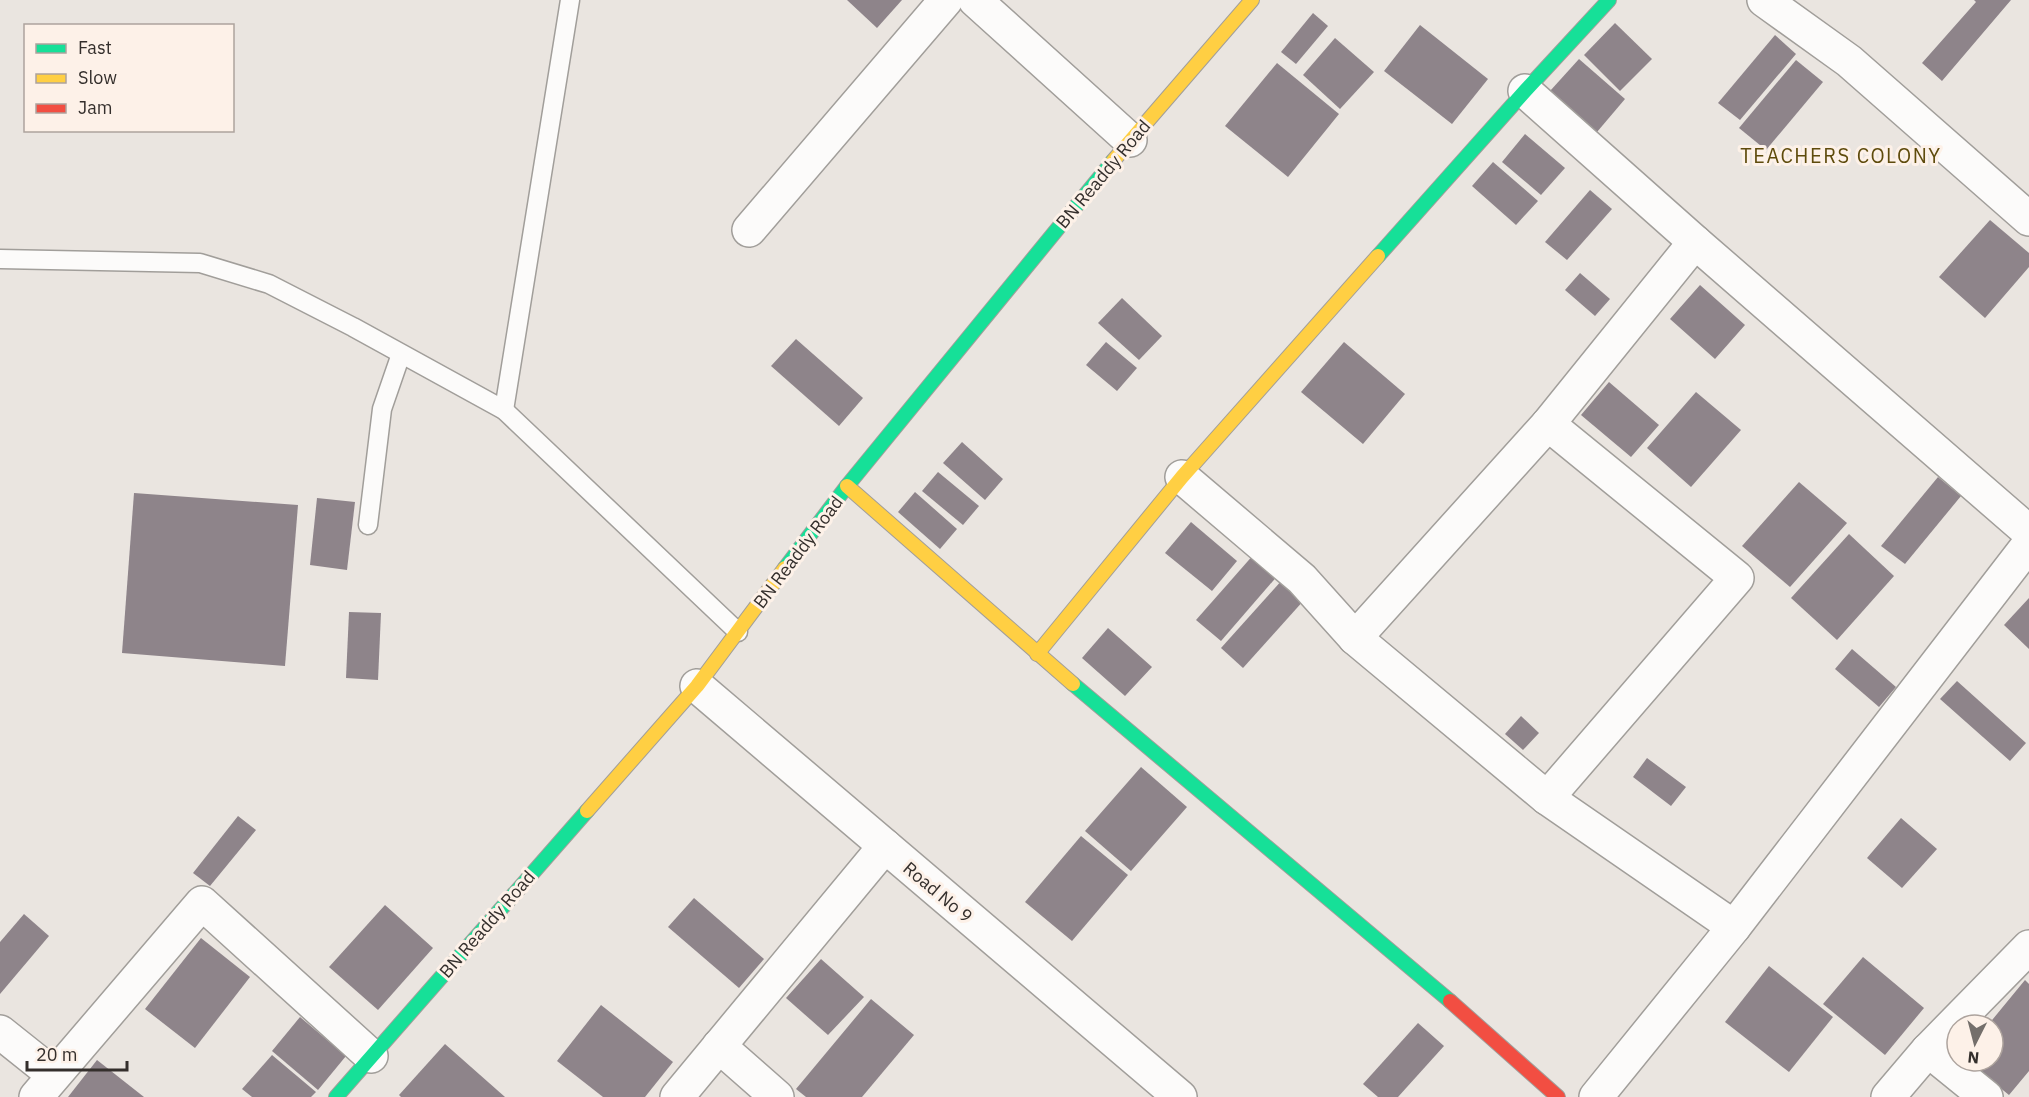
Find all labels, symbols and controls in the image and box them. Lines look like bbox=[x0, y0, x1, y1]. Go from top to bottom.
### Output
legend bbox=[24, 24, 234, 132]
text: Fast bbox=[78, 36, 112, 59]
text: Slow bbox=[78, 66, 117, 89]
text: Jam bbox=[78, 96, 113, 119]
street label: BN Readdy Road bbox=[1051, 115, 1155, 233]
district label: TEACHERS COLONY bbox=[1740, 142, 1942, 169]
street label: BN Readdy Road bbox=[748, 491, 848, 613]
street label: Road No 9 bbox=[899, 856, 977, 928]
street label: BN Readdy Road bbox=[434, 866, 540, 982]
north arrow bbox=[1945, 1013, 2005, 1073]
scale bar bbox=[27, 1034, 128, 1072]
text: 20 m bbox=[36, 1043, 78, 1066]
text: N bbox=[1967, 1047, 1980, 1068]

